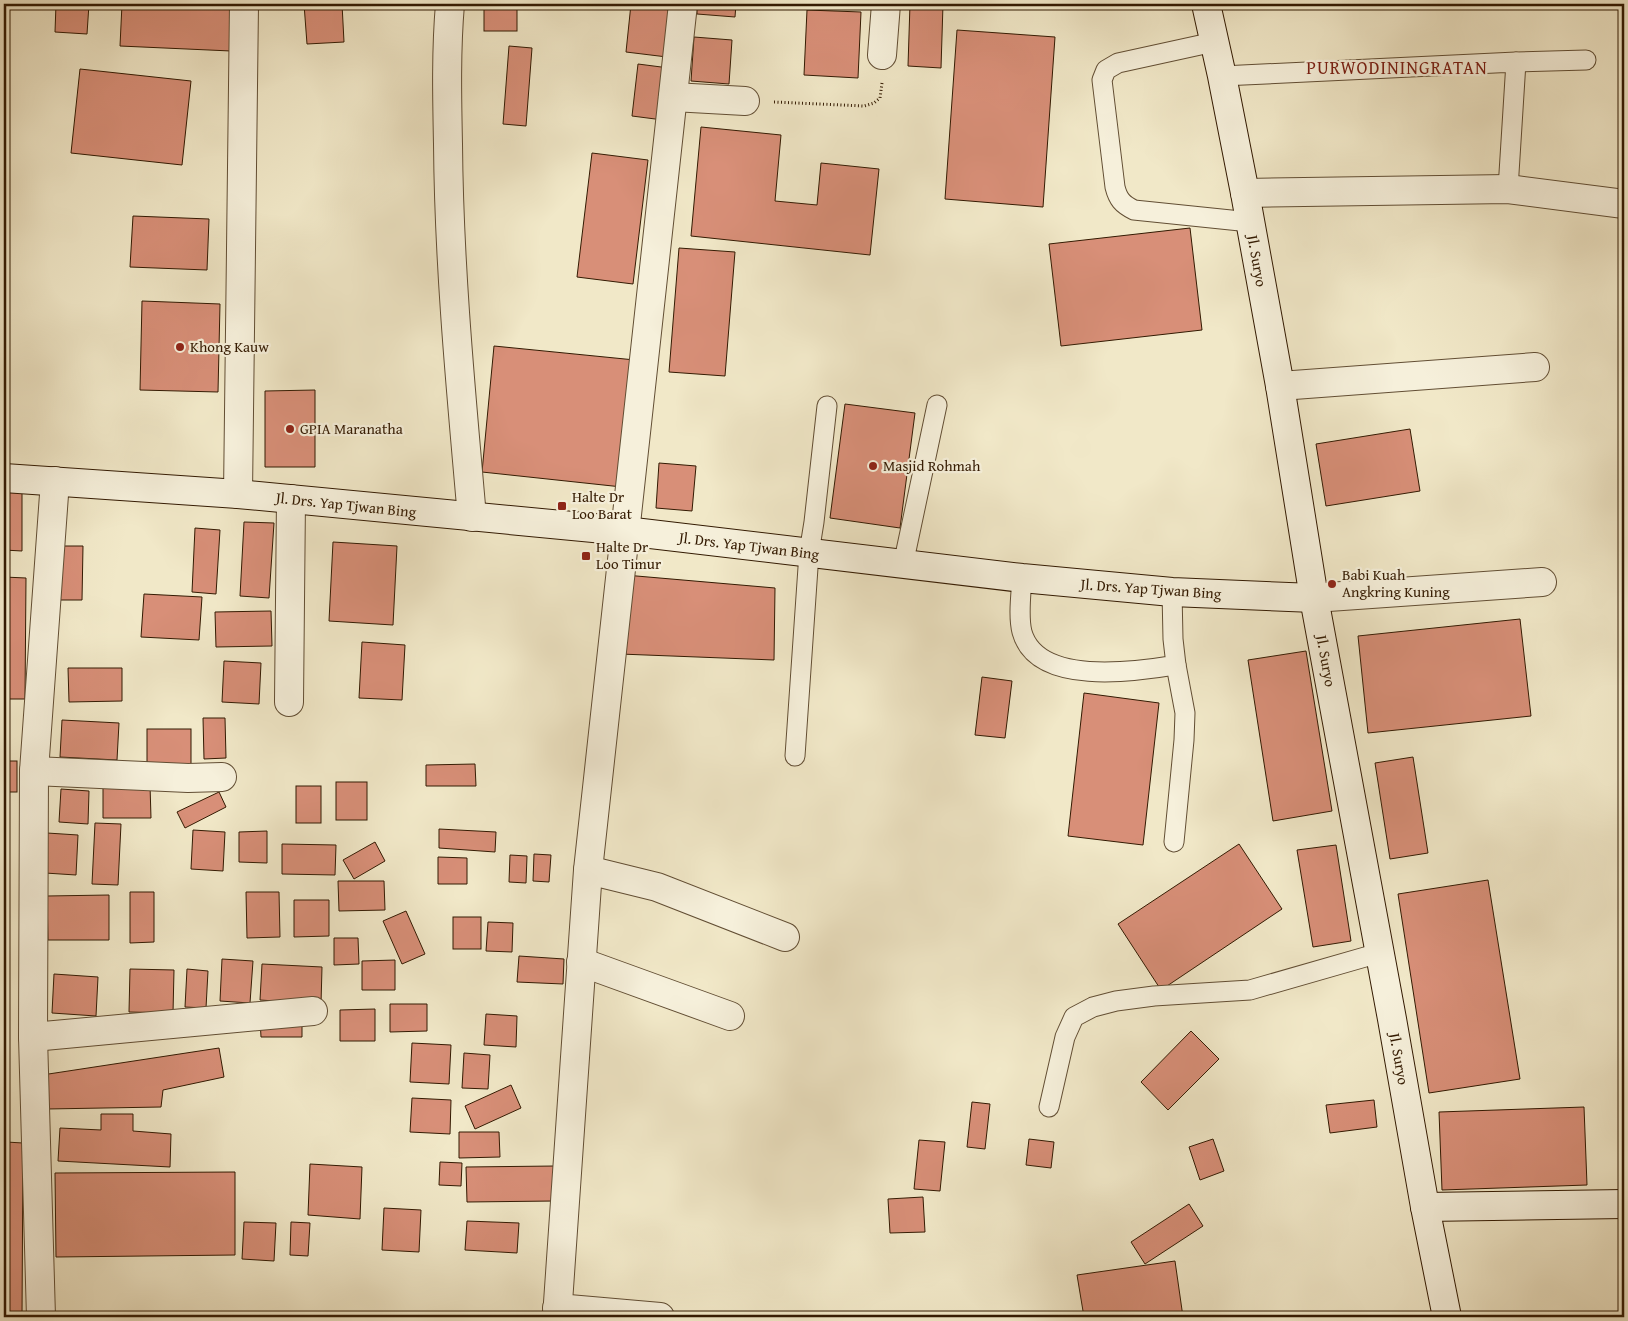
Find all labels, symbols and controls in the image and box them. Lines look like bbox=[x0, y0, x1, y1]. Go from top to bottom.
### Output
district label: PURWODININGRATAN bbox=[1306, 54, 1488, 81]
street label: Jl. Suryo bbox=[1242, 231, 1272, 289]
place label: Khong Kauw bbox=[190, 336, 269, 357]
marker: Khong Kauw bbox=[174, 341, 186, 353]
place label: GPIA Maranatha bbox=[300, 418, 403, 439]
marker: GPIA Maranatha bbox=[284, 423, 296, 435]
place label: Masjid Rohmah bbox=[883, 455, 981, 476]
marker: Masjid Rohmah bbox=[867, 460, 879, 472]
street label: Jl. Drs. Yap Tjwan Bing bbox=[273, 486, 418, 522]
place label: Halte Dr Loo Barat bbox=[572, 486, 633, 524]
marker: Halte Dr Loo Barat bbox=[556, 500, 568, 512]
street label: Jl. Drs. Yap Tjwan Bing bbox=[676, 526, 821, 565]
place label: Halte Dr Loo Timur bbox=[596, 536, 661, 574]
marker: Halte Dr Loo Timur bbox=[580, 550, 592, 562]
place label: Babi Kuah Angkring Kuning bbox=[1342, 564, 1450, 602]
street label: Jl. Drs. Yap Tjwan Bing bbox=[1078, 573, 1223, 604]
marker: Babi Kuah Angkring Kuning bbox=[1326, 578, 1338, 590]
street label: Jl. Suryo bbox=[1311, 631, 1341, 689]
street label: Jl. Suryo bbox=[1384, 1029, 1414, 1087]

